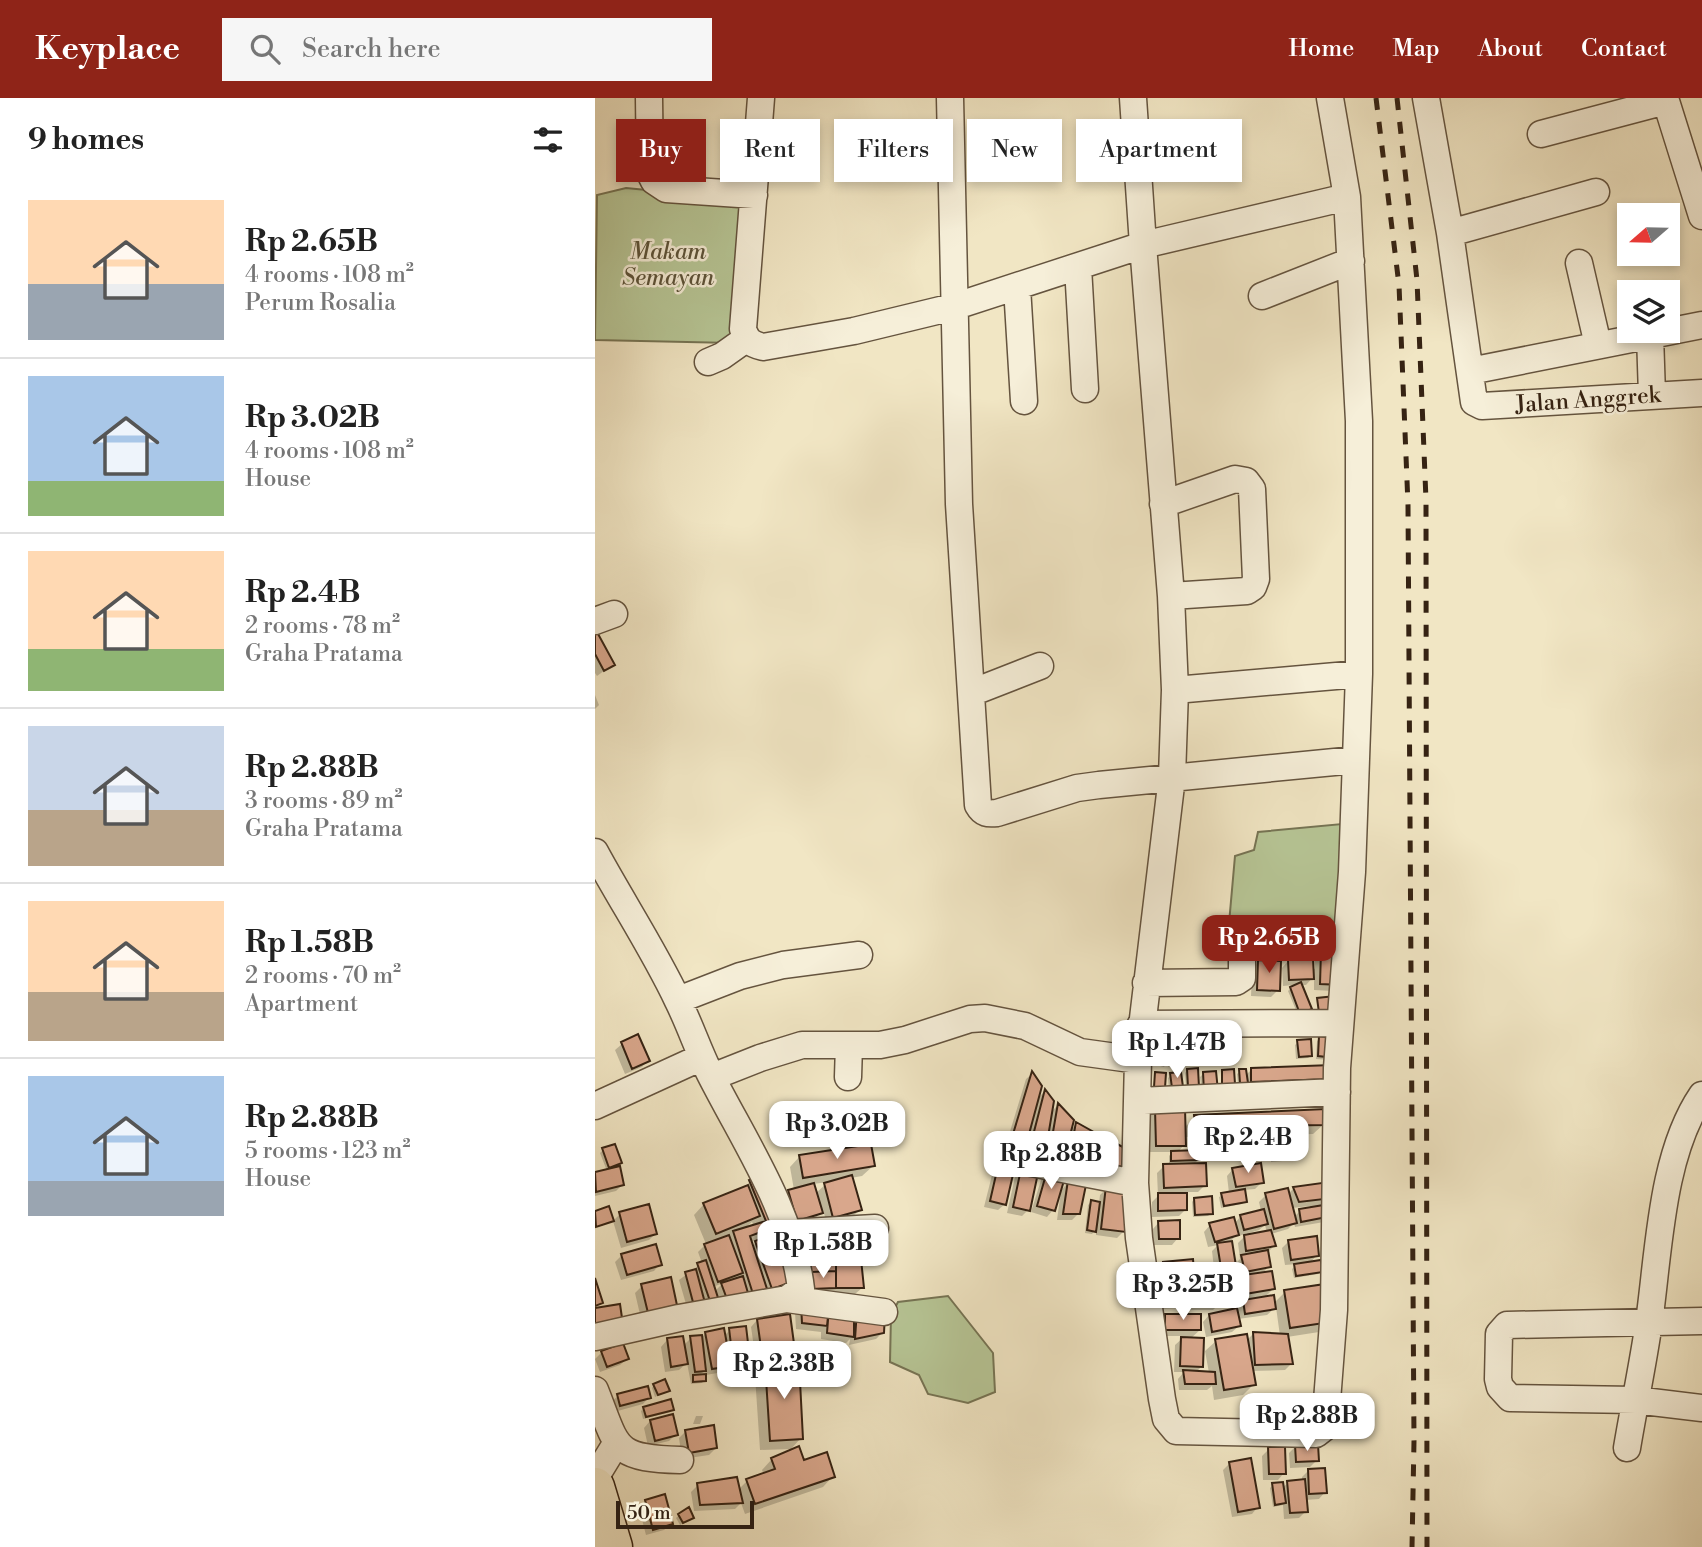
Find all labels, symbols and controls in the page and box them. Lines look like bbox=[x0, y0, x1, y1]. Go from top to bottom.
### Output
search box bbox=[222, 18, 712, 81]
text: Keyplace bbox=[35, 29, 180, 70]
icon: search bbox=[246, 30, 284, 68]
text: Search here bbox=[302, 33, 441, 65]
text: Home bbox=[1289, 34, 1354, 64]
text: Map bbox=[1392, 34, 1440, 64]
text: About bbox=[1478, 34, 1543, 64]
text: Contact bbox=[1581, 34, 1667, 64]
chip: Buy bbox=[616, 119, 706, 182]
chip: Rent bbox=[720, 119, 820, 182]
chip: Filters bbox=[834, 119, 953, 182]
chip: New bbox=[967, 119, 1062, 182]
chip: Apartment bbox=[1076, 119, 1242, 182]
text: 9 homes bbox=[28, 121, 144, 159]
icon: filters bbox=[529, 121, 567, 159]
north arrow bbox=[1617, 203, 1680, 266]
map controls bbox=[1617, 203, 1680, 343]
text: Rp 2.65B bbox=[245, 223, 378, 261]
icon: home bbox=[84, 228, 168, 312]
park label: Makam Semayan bbox=[622, 238, 715, 292]
text: 4 rooms · 108 m² bbox=[245, 261, 414, 289]
button: layers bbox=[1617, 280, 1680, 343]
text: Perum Rosalia bbox=[245, 289, 396, 317]
street label: Jalan Anggrek bbox=[1513, 381, 1663, 419]
text: Rp 3.02B bbox=[245, 399, 380, 437]
icon: home bbox=[84, 404, 168, 488]
text: 4 rooms · 108 m² bbox=[245, 437, 414, 465]
text: House bbox=[245, 465, 311, 493]
text: Rp 2.4B bbox=[245, 574, 361, 612]
icon: home bbox=[84, 579, 168, 663]
text: 2 rooms · 78 m² bbox=[245, 612, 400, 640]
text: Graha Pratama bbox=[245, 640, 403, 668]
text: Rp 2.88B bbox=[245, 749, 379, 787]
icon: home bbox=[84, 754, 168, 838]
text: 3 rooms · 89 m² bbox=[245, 787, 402, 815]
text: Graha Pratama bbox=[245, 815, 403, 843]
pin: Rp 2.65B bbox=[1197, 916, 1341, 975]
text: Rp 1.58B bbox=[245, 924, 374, 962]
text: Rp 2.65B bbox=[1218, 924, 1320, 952]
icon: home bbox=[84, 929, 168, 1013]
text: 2 rooms · 70 m² bbox=[245, 962, 401, 990]
text: Apartment bbox=[245, 990, 358, 1018]
pin: Rp 1.47B bbox=[1105, 1020, 1249, 1080]
text: Rp 1.47B bbox=[1128, 1029, 1226, 1057]
text: Rp 2.88B bbox=[245, 1099, 379, 1137]
pin: Rp 3.02B bbox=[765, 1102, 909, 1161]
icon: home bbox=[84, 1104, 168, 1188]
text: Rp 3.02B bbox=[785, 1110, 889, 1138]
pin: Rp 2.4B bbox=[1183, 1116, 1313, 1175]
text: Rp 2.4B bbox=[1204, 1124, 1292, 1152]
pin: Rp 2.88B bbox=[979, 1132, 1123, 1191]
text: 5 rooms · 123 m² bbox=[245, 1137, 411, 1165]
text: Rp 2.88B bbox=[1000, 1140, 1102, 1168]
text: House bbox=[245, 1165, 311, 1193]
pin: Rp 1.58B bbox=[751, 1220, 895, 1280]
text: Rp 1.58B bbox=[773, 1229, 873, 1257]
pin: Rp 3.25B bbox=[1111, 1262, 1255, 1322]
text: Rp 3.25B bbox=[1132, 1271, 1234, 1299]
pin: Rp 2.38B bbox=[712, 1342, 856, 1401]
text: Rp 2.38B bbox=[733, 1350, 835, 1378]
pin: Rp 2.88B bbox=[1235, 1394, 1379, 1453]
text: Rp 2.88B bbox=[1256, 1402, 1358, 1430]
scale bar bbox=[616, 1498, 754, 1530]
text: 50 m bbox=[627, 1501, 671, 1525]

